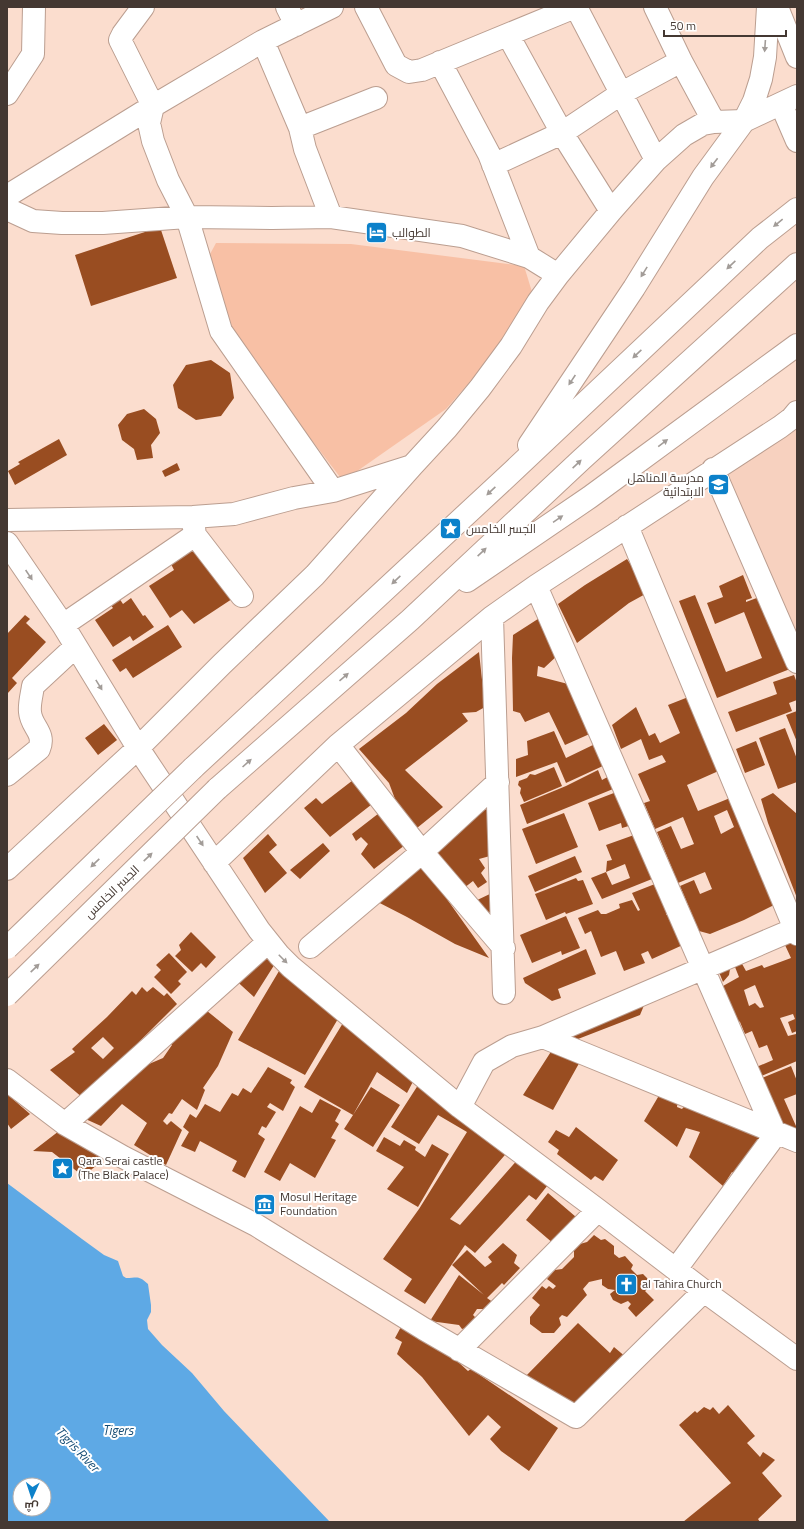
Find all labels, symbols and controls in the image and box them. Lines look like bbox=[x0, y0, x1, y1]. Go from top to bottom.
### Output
scale bar bbox=[664, 12, 786, 38]
text: 50 m bbox=[670, 16, 696, 35]
one-way arrow bbox=[762, 40, 769, 52]
one-way arrow bbox=[710, 157, 719, 168]
one-way arrow bbox=[773, 219, 784, 228]
hotel icon: الطوالب bbox=[363, 220, 389, 246]
place label: الطوالب bbox=[392, 223, 431, 242]
one-way arrow bbox=[727, 260, 736, 269]
one-way arrow bbox=[641, 266, 648, 278]
one-way arrow bbox=[632, 349, 642, 359]
one-way arrow bbox=[568, 375, 576, 385]
one-way arrow bbox=[658, 439, 669, 447]
one-way arrow bbox=[572, 459, 582, 468]
place label: مدرسة المناهل الابتدائية bbox=[628, 468, 704, 501]
school or university icon: مدرسة المناهل الابتدائية bbox=[706, 472, 732, 498]
one-way arrow bbox=[486, 486, 496, 496]
place icon: الجسر الخامس bbox=[438, 516, 464, 542]
one-way arrow bbox=[552, 516, 564, 523]
place label: الجسر الخامس bbox=[466, 519, 536, 538]
one-way arrow bbox=[477, 548, 487, 557]
one-way arrow bbox=[25, 570, 33, 581]
one-way arrow bbox=[391, 575, 401, 584]
one-way arrow bbox=[339, 672, 349, 681]
one-way arrow bbox=[95, 680, 103, 690]
one-way arrow bbox=[242, 759, 251, 768]
one-way arrow bbox=[196, 836, 204, 846]
one-way arrow bbox=[143, 852, 153, 862]
one-way arrow bbox=[90, 858, 100, 868]
street label: الجسر الخامس bbox=[80, 860, 143, 923]
one-way arrow bbox=[278, 954, 288, 964]
one-way arrow bbox=[30, 963, 40, 973]
place label: Qara Serai castle (The Black Palace) bbox=[78, 1151, 169, 1184]
place icon: Qara Serai castle (The Black Palace) bbox=[50, 1155, 76, 1181]
place label: Mosul Heritage Foundation bbox=[280, 1187, 357, 1220]
museum icon: Mosul Heritage Foundation bbox=[251, 1191, 277, 1217]
church icon: al Tahira Church bbox=[613, 1271, 639, 1297]
place label: al Tahira Church bbox=[642, 1274, 722, 1293]
water label: Tigers bbox=[103, 1420, 135, 1440]
water label: Tigris River bbox=[51, 1422, 106, 1477]
north arrow bbox=[12, 1477, 52, 1517]
text: ش bbox=[24, 1499, 39, 1515]

